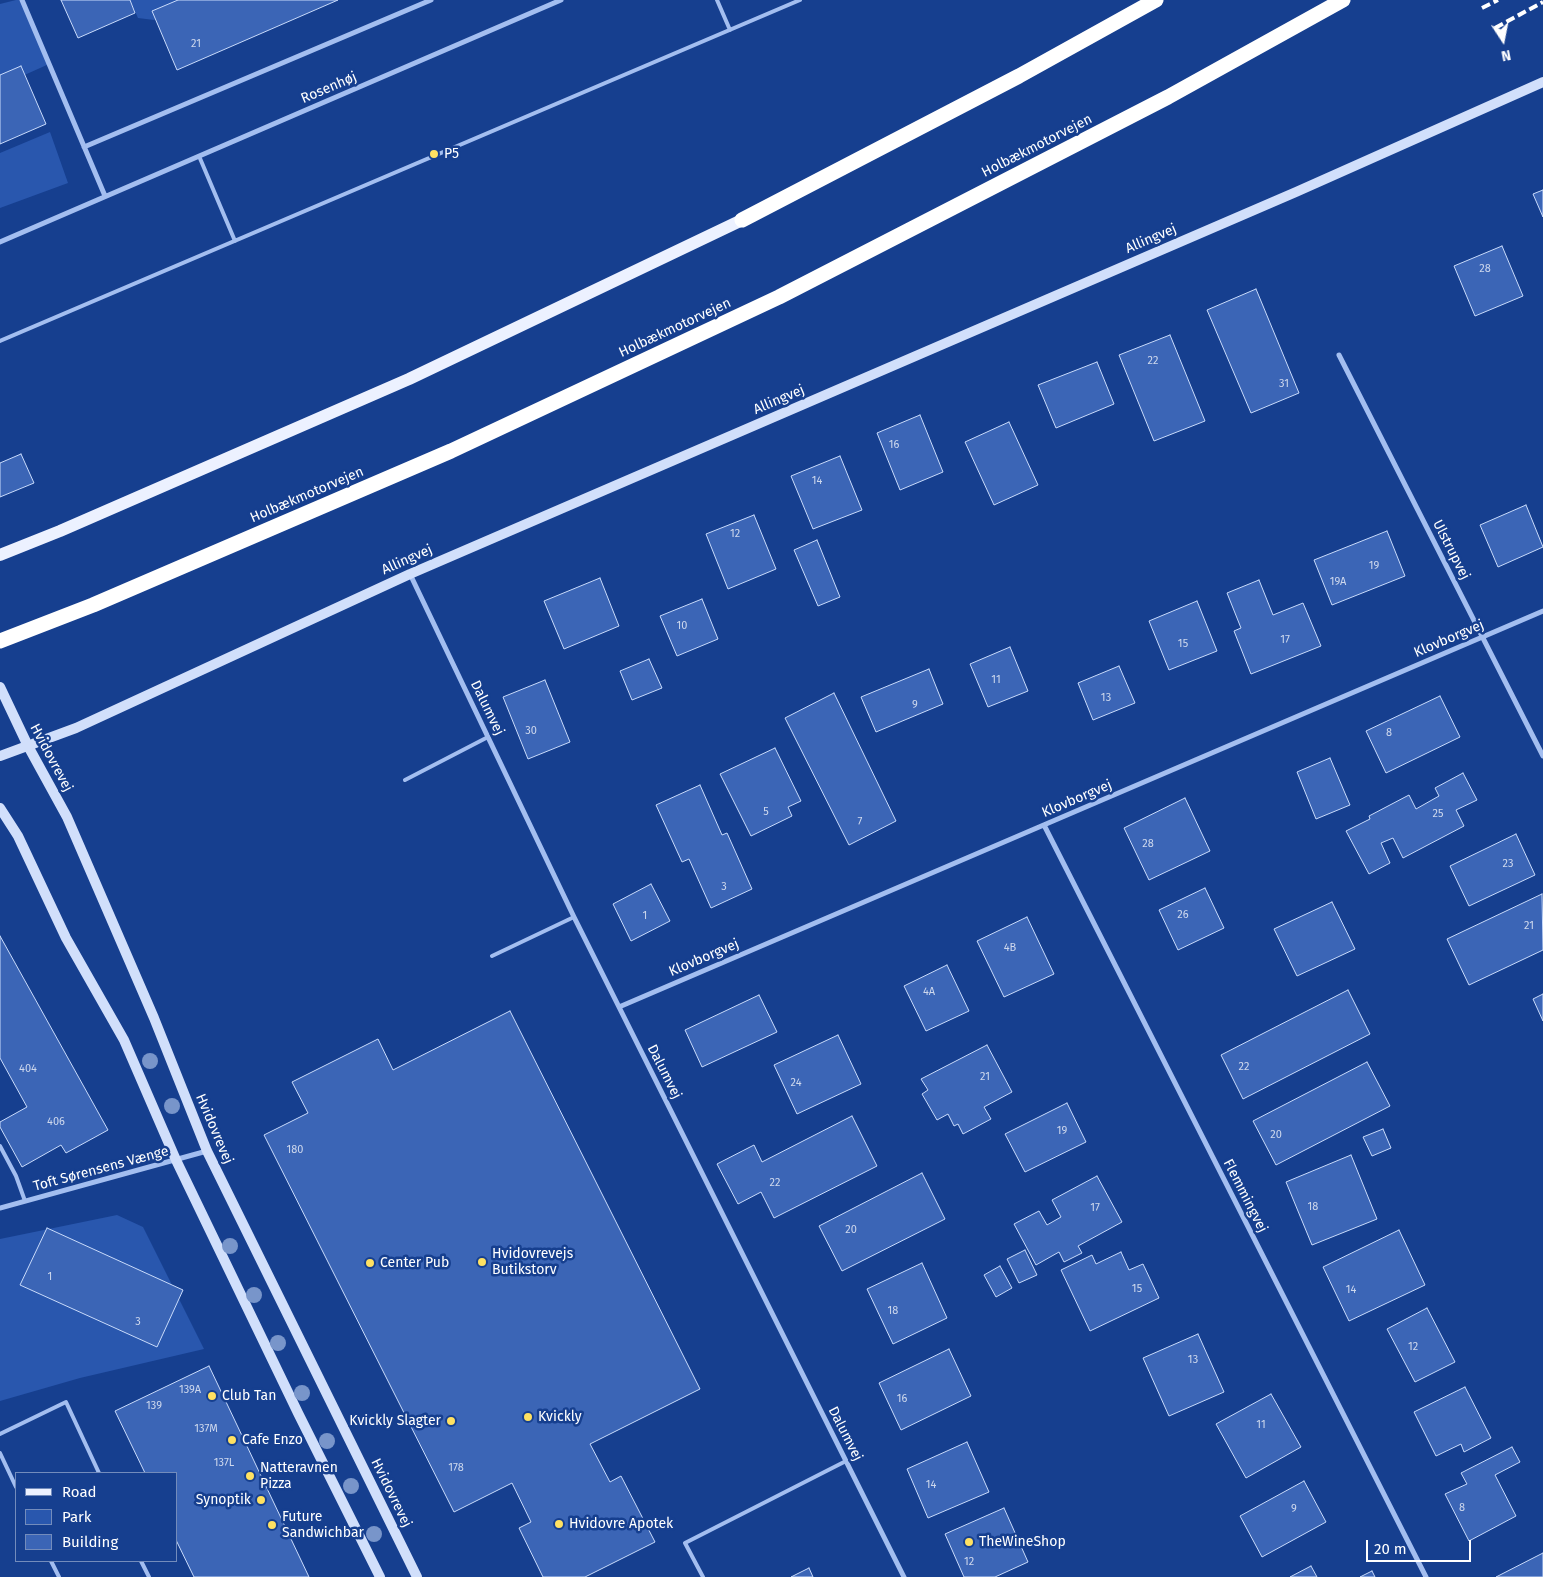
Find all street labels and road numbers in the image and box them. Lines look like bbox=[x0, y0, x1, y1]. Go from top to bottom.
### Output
street label: Rosenhøj bbox=[299, 69, 359, 107]
street label: Holbækmotorvejen bbox=[979, 111, 1095, 181]
street label: Allingvej bbox=[1123, 221, 1179, 257]
street label: Holbækmotorvejen bbox=[616, 295, 734, 361]
street label: Allingvej bbox=[751, 382, 807, 418]
street label: Holbækmotorvejen bbox=[248, 463, 366, 527]
street label: Ulstrupvej bbox=[1429, 517, 1473, 583]
street label: Allingvej bbox=[379, 541, 435, 579]
street label: Klovborgvej bbox=[1411, 617, 1487, 661]
street label: Dalumvej bbox=[467, 678, 507, 738]
street label: Hvidovrevej bbox=[26, 721, 76, 795]
street label: Klovborgvej bbox=[1039, 777, 1115, 821]
street label: Klovborgvej bbox=[666, 936, 742, 980]
street label: Dalumvej bbox=[643, 1042, 685, 1102]
street label: Hvidovrevej bbox=[192, 1091, 236, 1167]
street label: Toft Sørensens Vænge bbox=[32, 1143, 170, 1195]
street label: Flemmingvej bbox=[1219, 1156, 1271, 1236]
street label: Dalumvej bbox=[824, 1404, 866, 1464]
street label: Hvidovrevej bbox=[367, 1456, 415, 1530]

